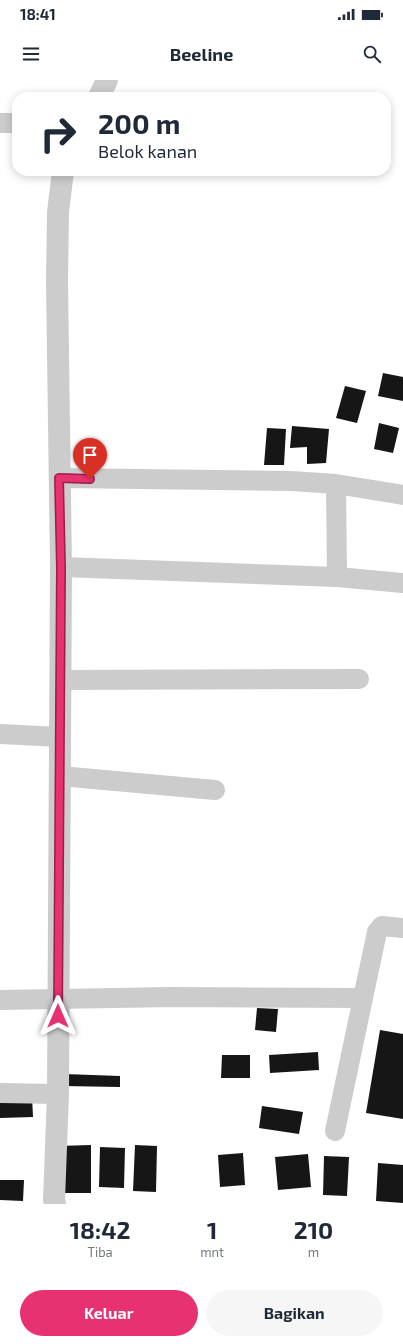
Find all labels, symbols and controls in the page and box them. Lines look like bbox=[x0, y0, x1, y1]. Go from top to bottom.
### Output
text: 18:41 bbox=[20, 5, 56, 23]
icon: menu bbox=[20, 43, 42, 65]
text: Beeline bbox=[170, 43, 233, 65]
icon: search bbox=[361, 43, 383, 65]
text: 200 m bbox=[98, 106, 180, 140]
icon: right bbox=[32, 108, 84, 160]
text: Belok kanan bbox=[98, 140, 197, 162]
pin bbox=[73, 438, 107, 479]
icon: arrive bbox=[79, 444, 101, 466]
position arrow bbox=[37, 995, 79, 1037]
text: 18:42 bbox=[70, 1215, 130, 1244]
text: 1 bbox=[207, 1215, 217, 1244]
text: 210 bbox=[294, 1215, 333, 1244]
text: Tiba bbox=[87, 1244, 113, 1260]
text: mnt bbox=[200, 1244, 224, 1260]
text: m bbox=[308, 1244, 319, 1260]
button: Keluar bbox=[20, 1290, 198, 1336]
button: Bagikan bbox=[206, 1290, 383, 1336]

